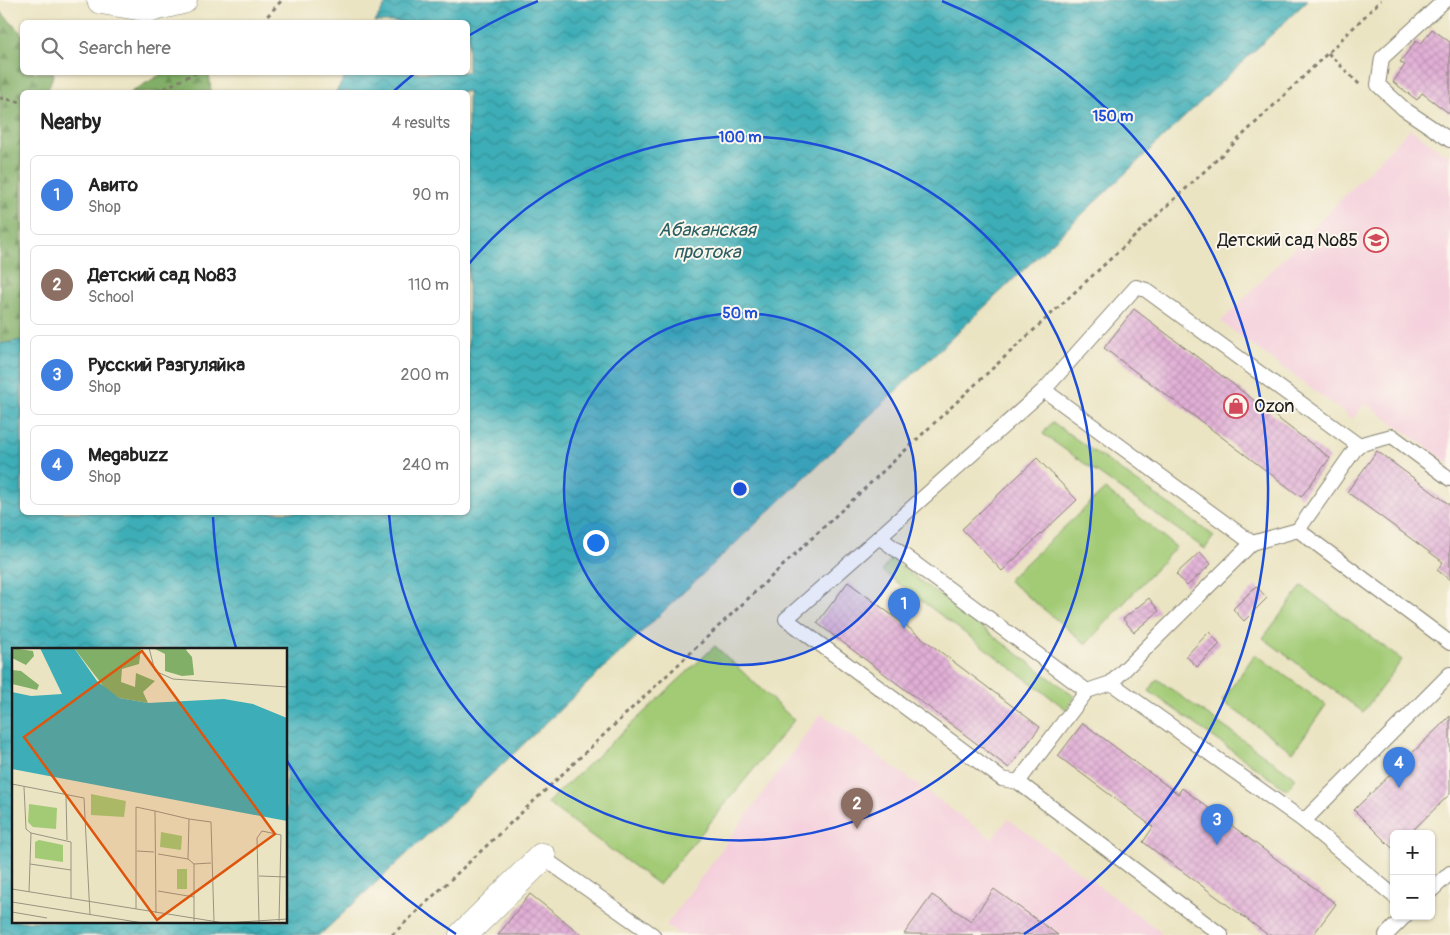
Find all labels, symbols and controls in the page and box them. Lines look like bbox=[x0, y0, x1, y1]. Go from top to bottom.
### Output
search box bbox=[20, 20, 470, 75]
icon: search bbox=[38, 34, 66, 62]
text: Search here bbox=[78, 36, 171, 60]
text: 150 m bbox=[1093, 107, 1133, 126]
text: Nearby bbox=[40, 109, 101, 136]
text: 4 results bbox=[392, 113, 450, 133]
text: 100 m bbox=[719, 128, 761, 147]
text: Авито bbox=[88, 173, 138, 197]
text: 1 bbox=[54, 185, 60, 205]
text: 90 m bbox=[412, 185, 449, 205]
text: Shop bbox=[88, 197, 121, 217]
water label: Абаканская протока bbox=[658, 218, 758, 264]
school or university icon: Детский сад №85 bbox=[1363, 227, 1389, 253]
place label: Детский сад №85 bbox=[1216, 229, 1358, 252]
text: Детский сад №83 bbox=[88, 263, 237, 287]
text: 2 bbox=[53, 275, 61, 295]
text: 110 m bbox=[408, 275, 449, 295]
text: School bbox=[88, 287, 134, 307]
text: 50 m bbox=[723, 304, 757, 323]
text: Русский Разгуляйка bbox=[88, 353, 245, 377]
text: 3 bbox=[53, 365, 61, 385]
text: 200 m bbox=[401, 365, 449, 385]
text: Shop bbox=[88, 377, 121, 397]
shop icon: Ozon bbox=[1223, 393, 1249, 419]
place label: Ozon bbox=[1254, 395, 1294, 418]
text: Megabuzz bbox=[88, 443, 168, 467]
text: 4 bbox=[52, 455, 62, 475]
text: 240 m bbox=[402, 455, 449, 475]
text: Shop bbox=[88, 467, 121, 487]
centre of rings bbox=[731, 480, 749, 498]
your location bbox=[583, 530, 609, 556]
pin: 1 bbox=[888, 588, 920, 629]
inset map bbox=[12, 648, 288, 922]
pin: 4 bbox=[1383, 747, 1415, 788]
pin: 2 bbox=[841, 788, 873, 829]
pin: 3 bbox=[1201, 804, 1233, 845]
map controls bbox=[1390, 830, 1435, 920]
button: + bbox=[1390, 830, 1435, 875]
button: − bbox=[1390, 875, 1435, 920]

